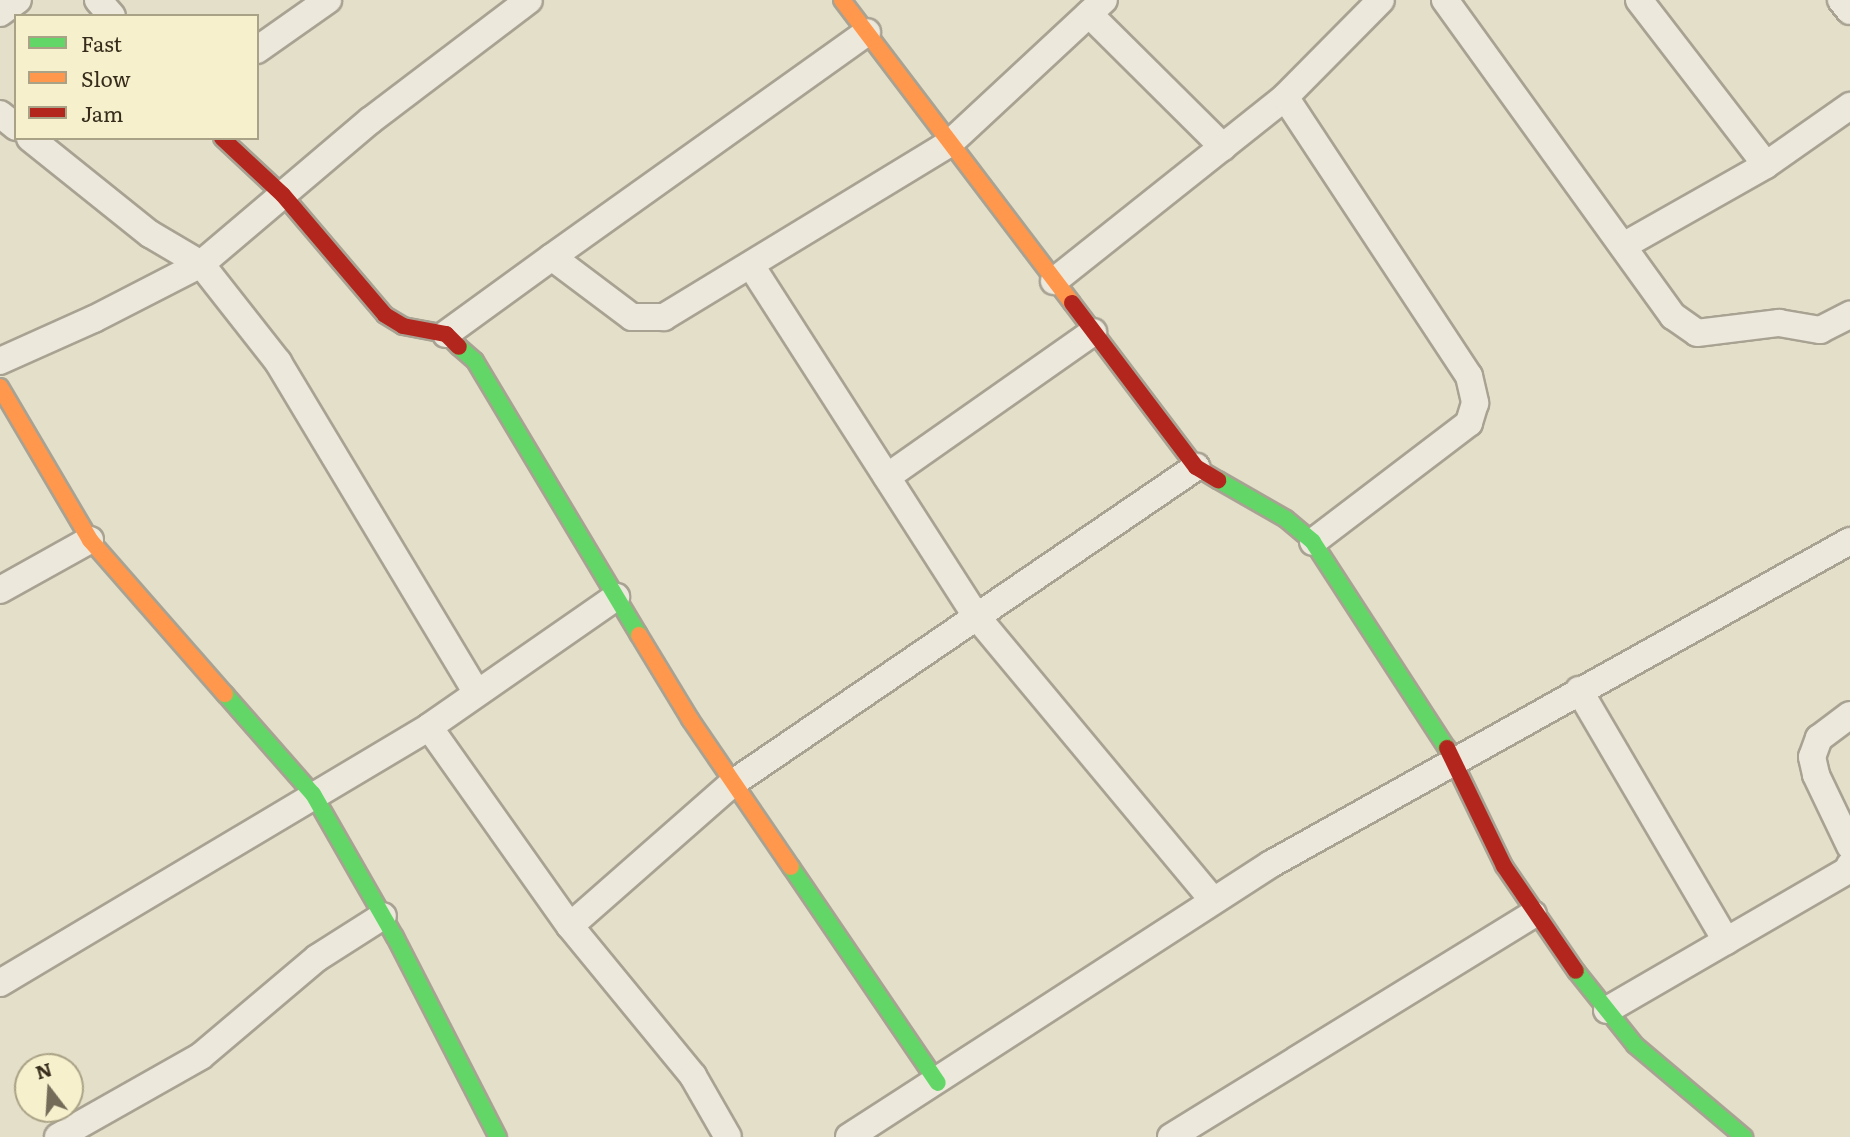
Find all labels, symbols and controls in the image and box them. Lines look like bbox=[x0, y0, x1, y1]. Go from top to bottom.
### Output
legend bbox=[14, 14, 259, 140]
text: Fast bbox=[81, 27, 122, 58]
text: Slow bbox=[81, 62, 131, 93]
text: Jam bbox=[81, 97, 123, 128]
north arrow bbox=[14, 1053, 84, 1123]
text: N bbox=[32, 1054, 55, 1086]

